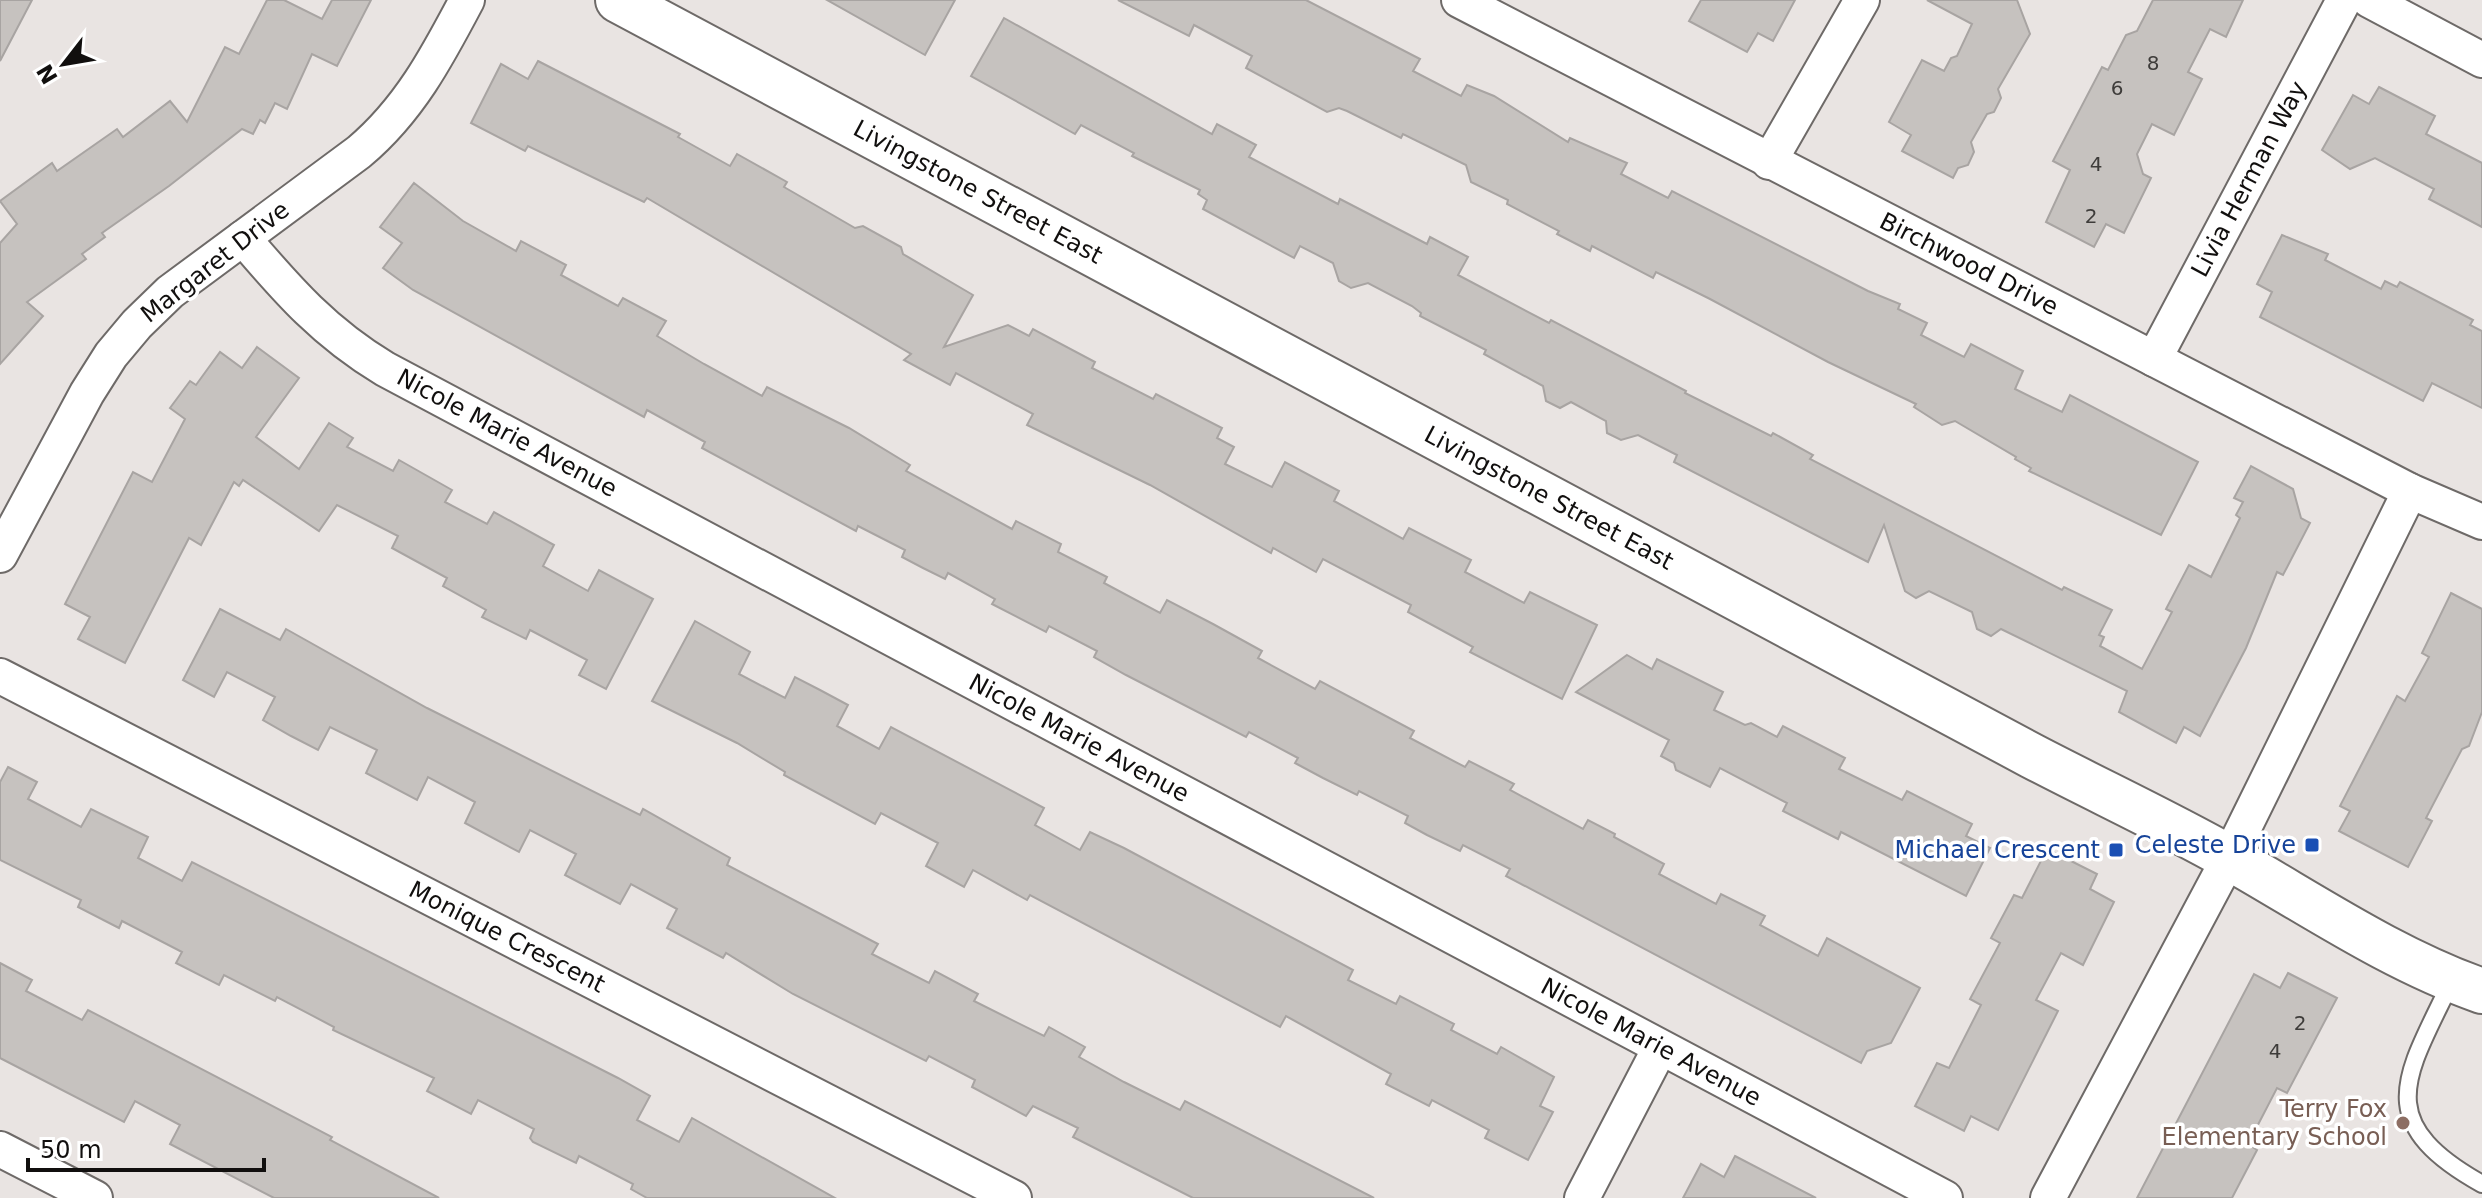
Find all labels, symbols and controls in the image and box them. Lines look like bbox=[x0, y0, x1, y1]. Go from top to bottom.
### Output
north arrow bbox=[24, 24, 104, 104]
house number: 8 bbox=[2147, 51, 2159, 75]
text: N bbox=[32, 60, 63, 88]
house number: 6 bbox=[2111, 76, 2123, 100]
street label: Livia Herman Way bbox=[2186, 76, 2312, 282]
street label: Livingstone Street East bbox=[849, 114, 1107, 270]
house number: 4 bbox=[2090, 152, 2102, 176]
street label: Margaret Drive bbox=[135, 196, 295, 328]
house number: 2 bbox=[2085, 204, 2097, 228]
street label: Birchwood Drive bbox=[1875, 207, 2063, 321]
street label: Nicole Marie Avenue bbox=[392, 363, 622, 503]
street label: Livingstone Street East bbox=[1420, 420, 1678, 576]
street label: Nicole Marie Avenue bbox=[964, 668, 1194, 808]
place label: Celeste Drive bbox=[2135, 831, 2296, 859]
place label: Michael Crescent bbox=[1895, 836, 2100, 864]
marker: Celeste Drive bbox=[2303, 836, 2321, 854]
marker: Michael Crescent bbox=[2107, 841, 2125, 859]
street label: Monique Crescent bbox=[404, 875, 610, 999]
street label: Nicole Marie Avenue bbox=[1536, 972, 1766, 1112]
house number: 2 bbox=[2294, 1011, 2306, 1035]
house number: 4 bbox=[2269, 1039, 2281, 1063]
place label: Terry Fox Elementary School bbox=[2162, 1095, 2387, 1151]
marker: Terry Fox Elementary School bbox=[2394, 1114, 2412, 1132]
scale bar bbox=[28, 1122, 264, 1172]
text: 50 m bbox=[40, 1136, 102, 1164]

